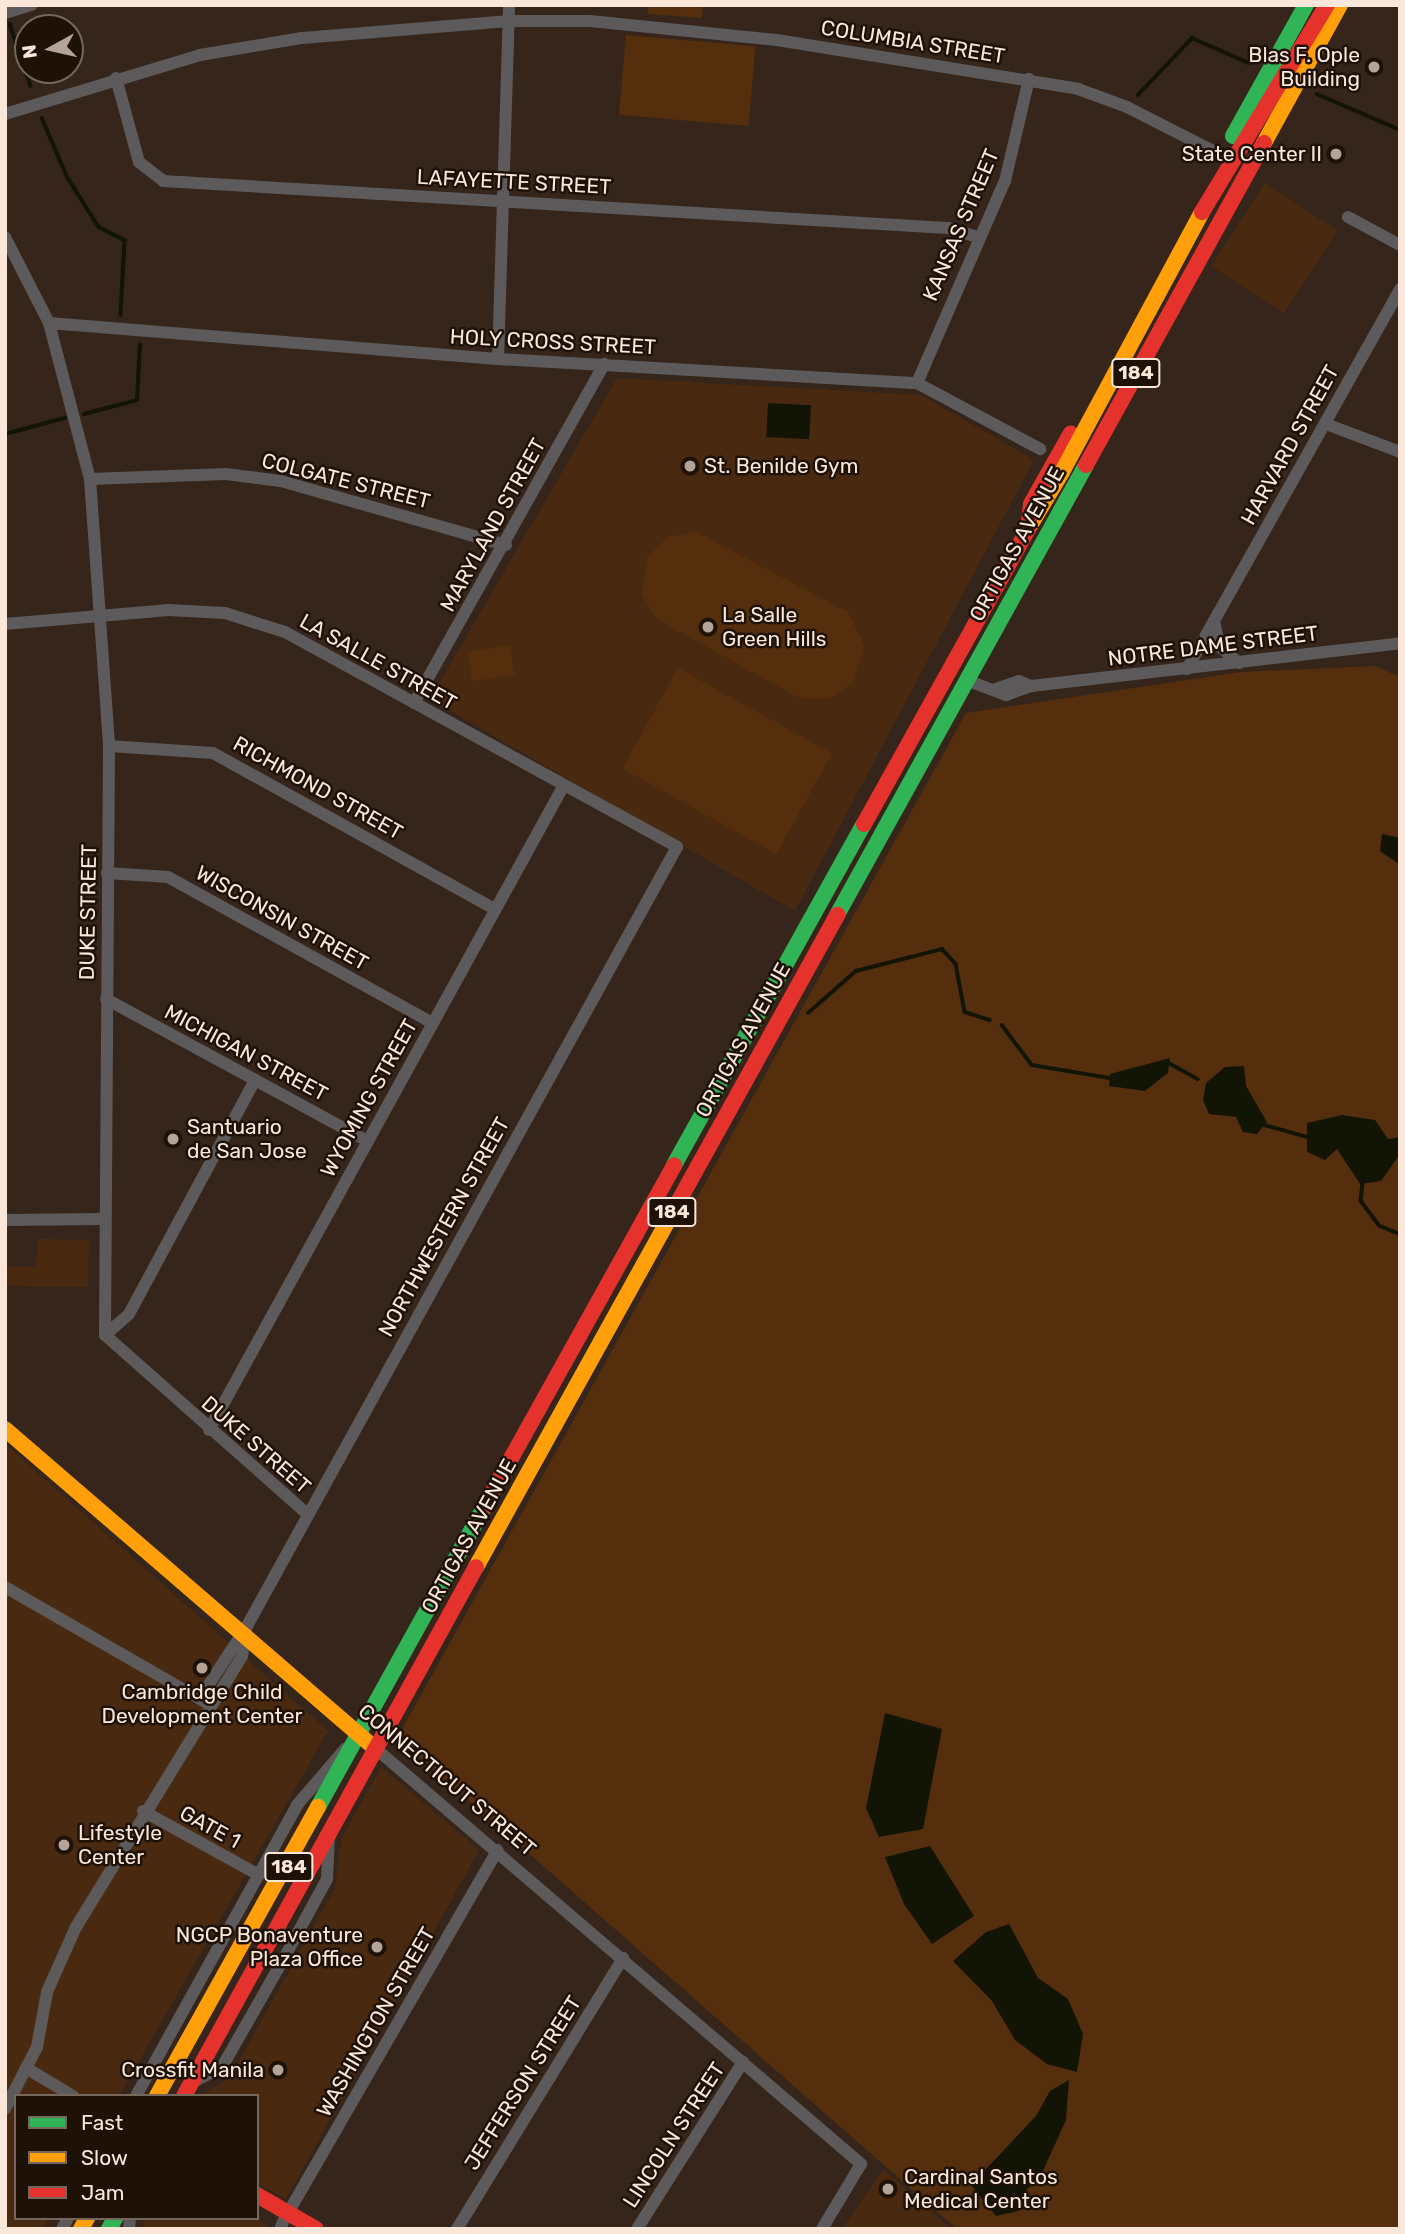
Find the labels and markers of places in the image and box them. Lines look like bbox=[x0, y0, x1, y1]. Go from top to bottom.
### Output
place label: Blas F. Ople Building bbox=[1248, 42, 1360, 92]
marker: Blas F. Ople Building bbox=[1366, 59, 1382, 75]
place label: State Center II bbox=[1181, 141, 1322, 167]
marker: State Center II bbox=[1328, 146, 1344, 162]
place label: St. Benilde Gym bbox=[704, 453, 858, 479]
marker: St. Benilde Gym bbox=[682, 458, 698, 474]
place label: La Salle Green Hills bbox=[722, 602, 826, 652]
marker: La Salle Green Hills bbox=[700, 619, 716, 635]
place label: Santuario de San Jose bbox=[187, 1114, 307, 1164]
marker: Santuario de San Jose bbox=[165, 1131, 181, 1147]
marker: Cambridge Child Development Center bbox=[194, 1660, 210, 1676]
place label: Cambridge Child Development Center bbox=[101, 1679, 303, 1729]
place label: Lifestyle Center bbox=[78, 1820, 162, 1870]
marker: Lifestyle Center bbox=[56, 1837, 72, 1853]
place label: NGCP Bonaventure Plaza Office bbox=[175, 1922, 363, 1972]
marker: NGCP Bonaventure Plaza Office bbox=[369, 1939, 385, 1955]
place label: Crossfit Manila bbox=[121, 2057, 264, 2083]
marker: Crossfit Manila bbox=[270, 2062, 286, 2078]
place label: Cardinal Santos Medical Center bbox=[904, 2164, 1058, 2214]
marker: Cardinal Santos Medical Center bbox=[878, 2179, 898, 2199]

